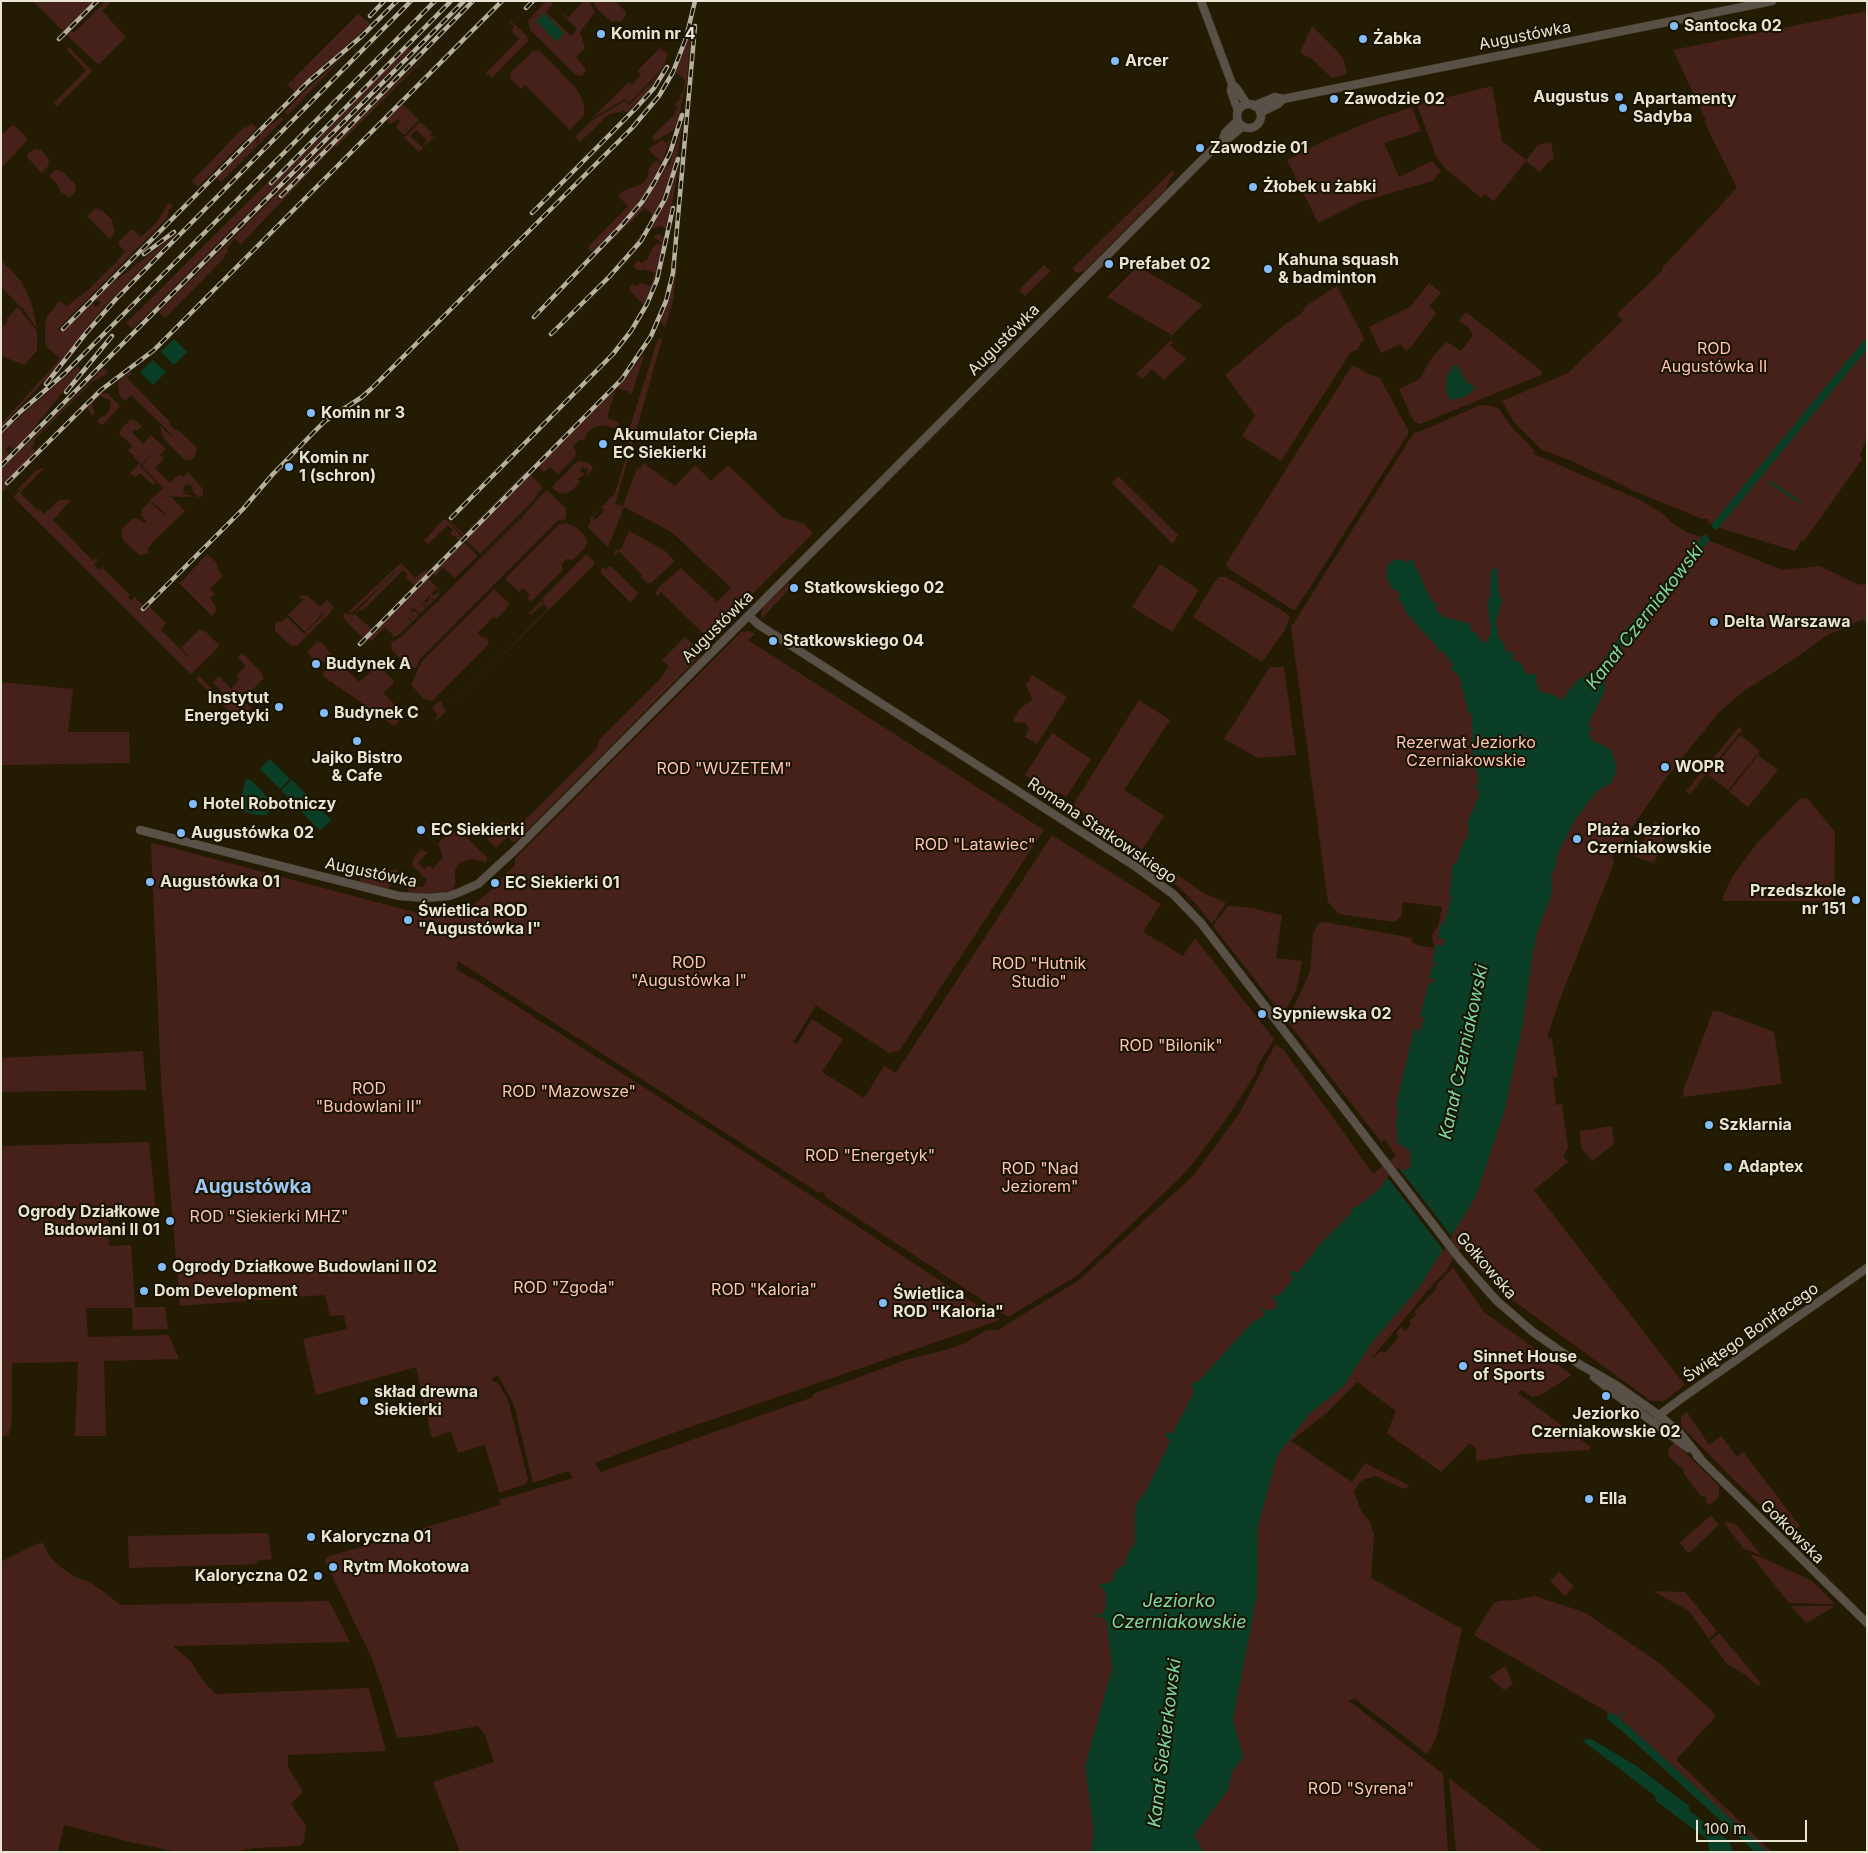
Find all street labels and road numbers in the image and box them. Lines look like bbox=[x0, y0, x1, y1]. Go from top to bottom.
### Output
street label: Augustówka bbox=[1477, 18, 1573, 54]
street label: Augustówka bbox=[964, 300, 1044, 380]
street label: Augustówka bbox=[678, 587, 758, 667]
street label: Romana Statkowskiego bbox=[1024, 774, 1180, 888]
street label: Augustówka bbox=[323, 854, 419, 892]
street label: Gołkowska bbox=[1452, 1229, 1520, 1303]
street label: Świętego Bonifacego bbox=[1680, 1279, 1822, 1387]
street label: Gołkowska bbox=[1756, 1496, 1828, 1568]

